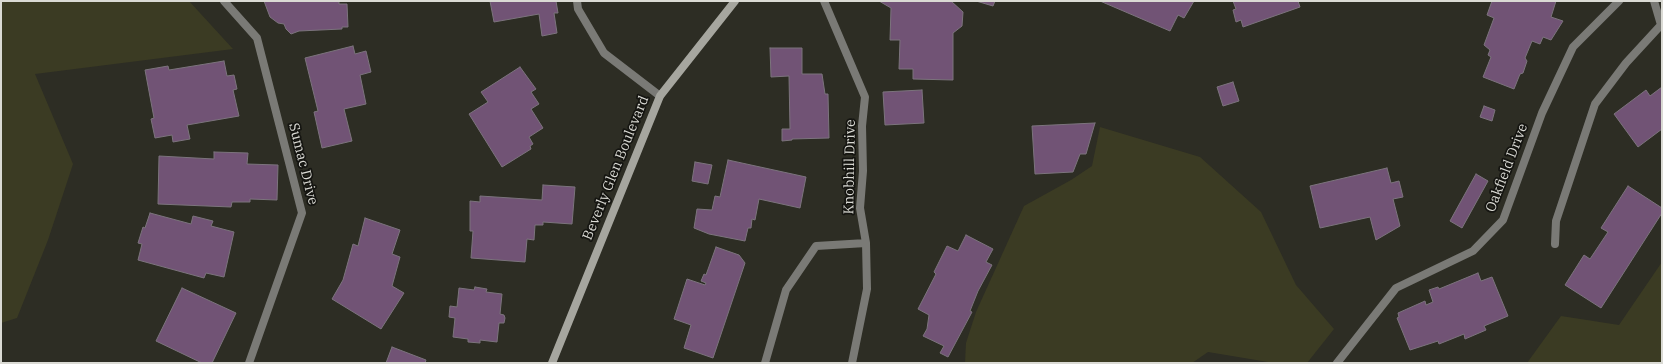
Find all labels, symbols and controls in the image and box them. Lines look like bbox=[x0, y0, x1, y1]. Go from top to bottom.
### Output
street label: Beverly Glen Boulevard bbox=[579, 93, 653, 243]
street label: Knobhill Drive bbox=[841, 119, 859, 215]
street label: Sumac Drive bbox=[285, 121, 321, 207]
street label: Oakfield Drive bbox=[1482, 121, 1532, 215]

